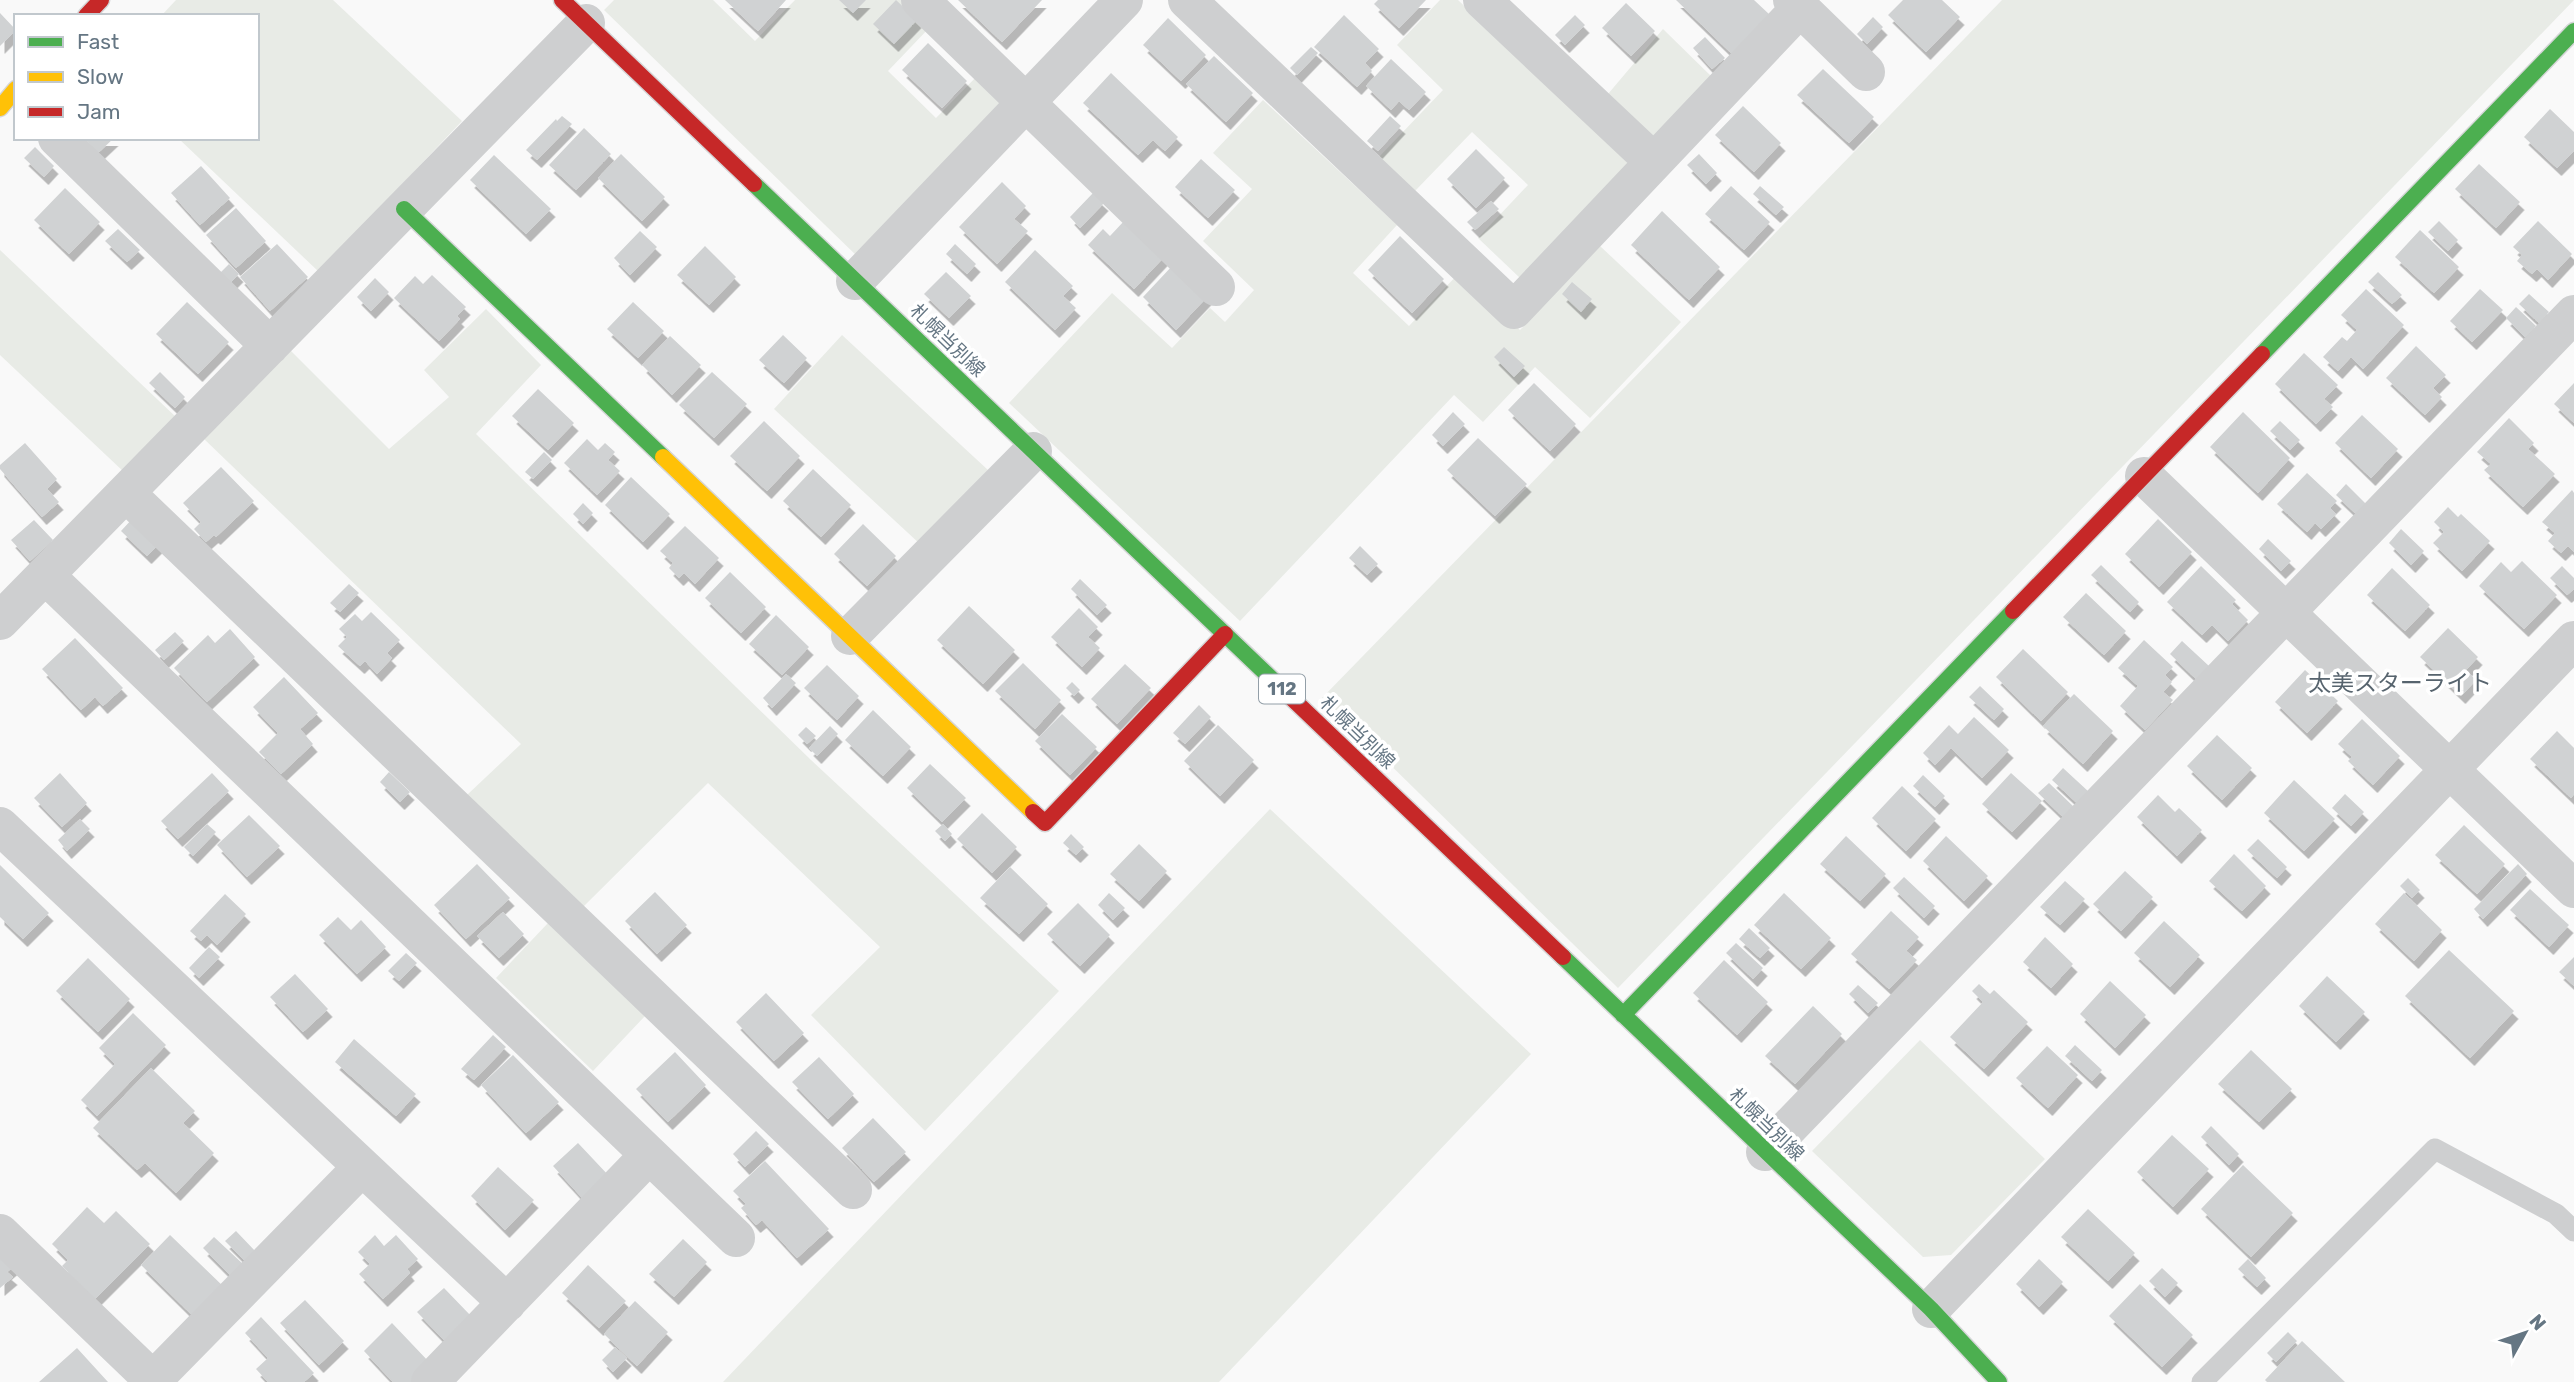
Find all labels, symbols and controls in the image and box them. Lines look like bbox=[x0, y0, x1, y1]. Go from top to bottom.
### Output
legend bbox=[14, 14, 259, 140]
text: Fast bbox=[77, 29, 119, 54]
text: Slow bbox=[77, 64, 124, 89]
text: Jam bbox=[77, 99, 121, 124]
street label: 札幌当別線 bbox=[905, 299, 990, 382]
district label: 太美スターライト bbox=[2308, 669, 2492, 697]
road number: 112 bbox=[1259, 674, 1305, 704]
street label: 札幌当別線 bbox=[1315, 691, 1400, 774]
street label: 札幌当別線 bbox=[1724, 1083, 1809, 1166]
north arrow bbox=[2490, 1298, 2560, 1368]
text: N bbox=[2524, 1310, 2551, 1335]

